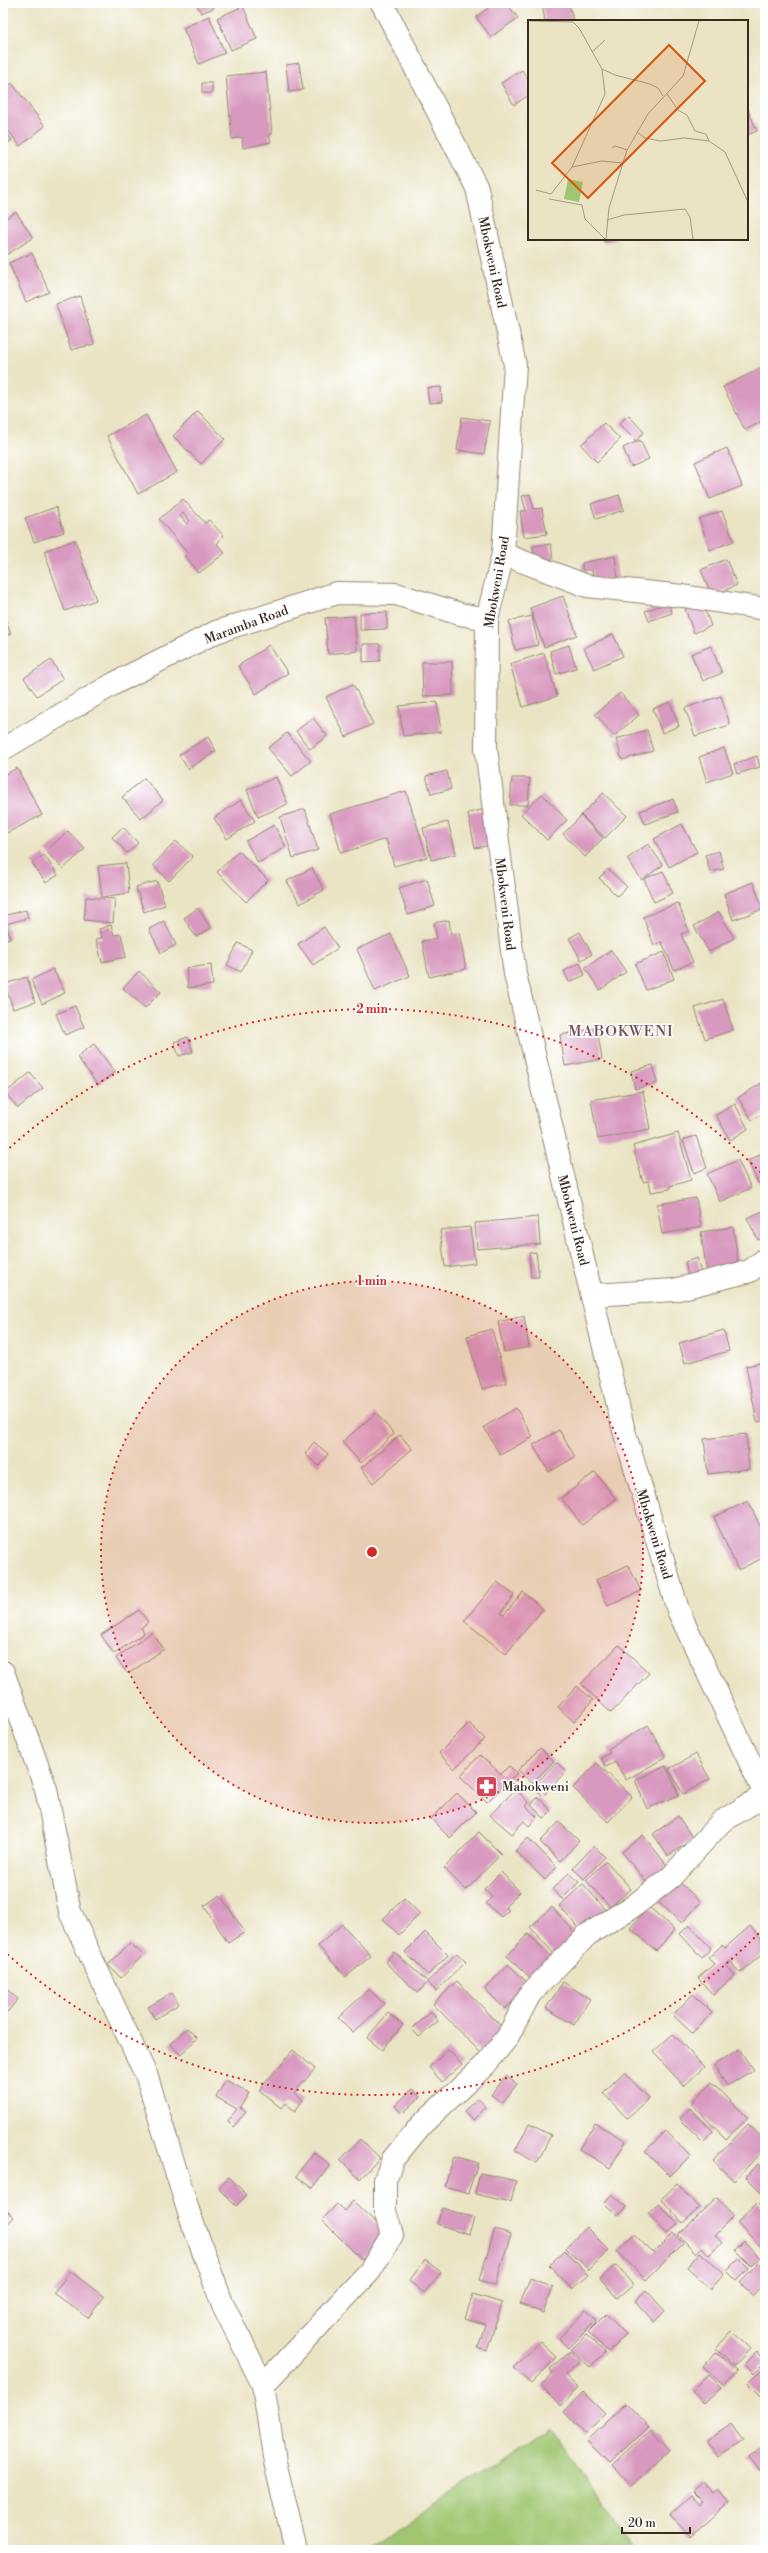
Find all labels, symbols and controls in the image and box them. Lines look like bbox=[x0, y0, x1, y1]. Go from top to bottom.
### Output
inset map bbox=[528, 20, 748, 240]
street label: Mbokweni Road bbox=[474, 215, 510, 310]
street label: Mbokweni Road bbox=[481, 534, 513, 630]
street label: Maramba Road bbox=[202, 602, 291, 648]
street label: Mbokweni Road bbox=[491, 857, 519, 952]
text: 2 min bbox=[356, 1002, 388, 1017]
district label: MABOKWENI bbox=[568, 1022, 674, 1041]
street label: Mbokweni Road bbox=[554, 1173, 592, 1268]
text: 1 min bbox=[357, 1274, 388, 1289]
street label: Mbokweni Road bbox=[633, 1487, 676, 1582]
centre of rings bbox=[365, 1545, 379, 1559]
pharmacy icon: Mabokweni bbox=[474, 1773, 500, 1799]
place label: Mabokweni bbox=[502, 1779, 569, 1795]
scale bar bbox=[622, 2509, 690, 2535]
text: 20 m bbox=[628, 2516, 656, 2531]

